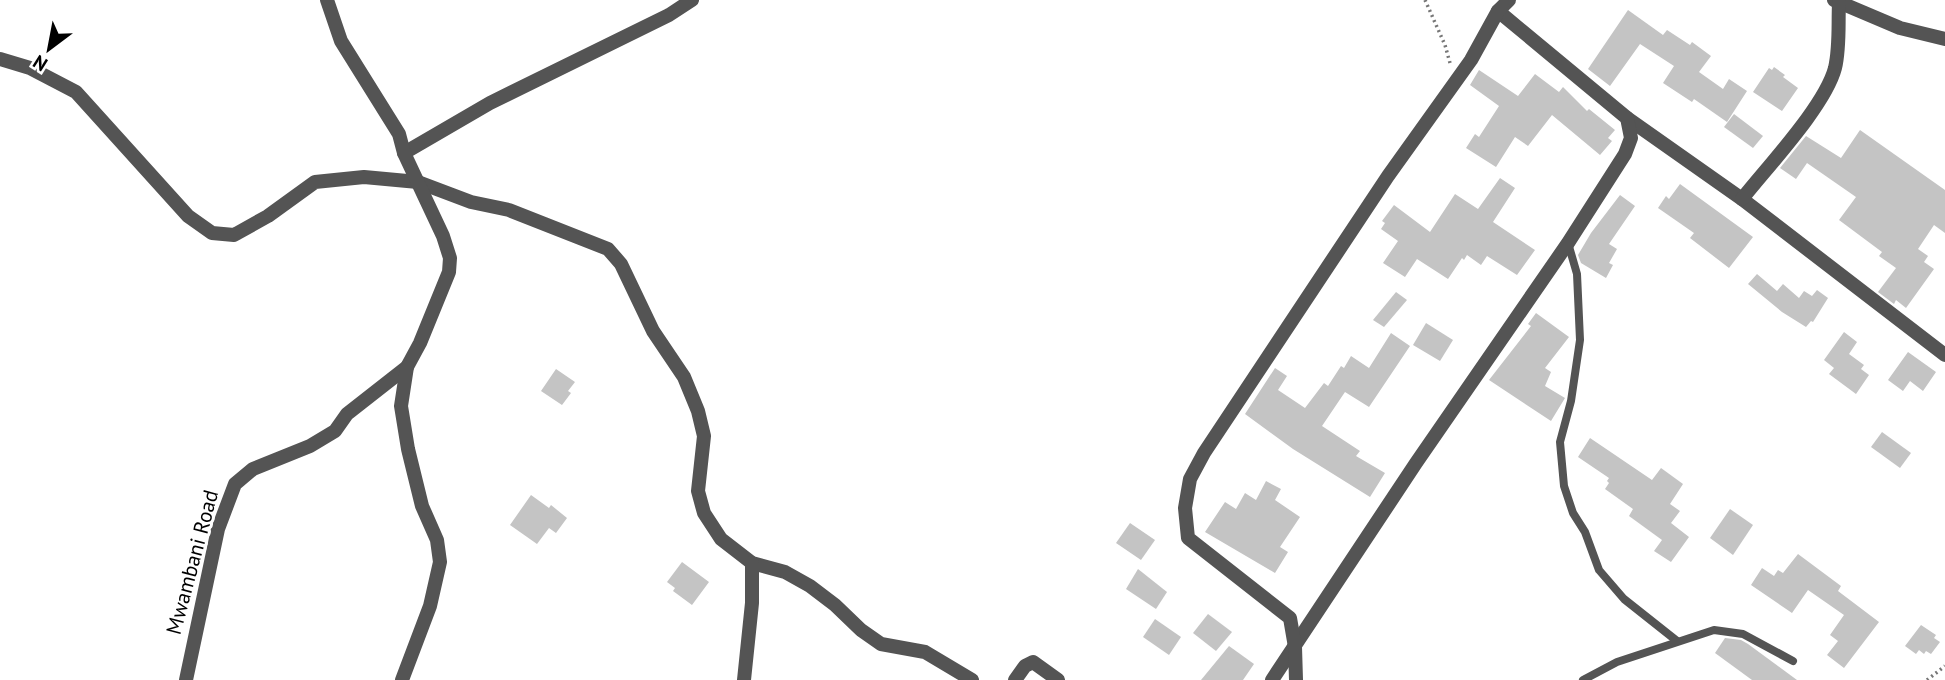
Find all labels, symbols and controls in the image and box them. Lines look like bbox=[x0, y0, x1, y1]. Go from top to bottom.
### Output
north arrow bbox=[14, 14, 84, 84]
text: N bbox=[28, 50, 52, 77]
street label: Mwambani Road bbox=[160, 487, 224, 637]

